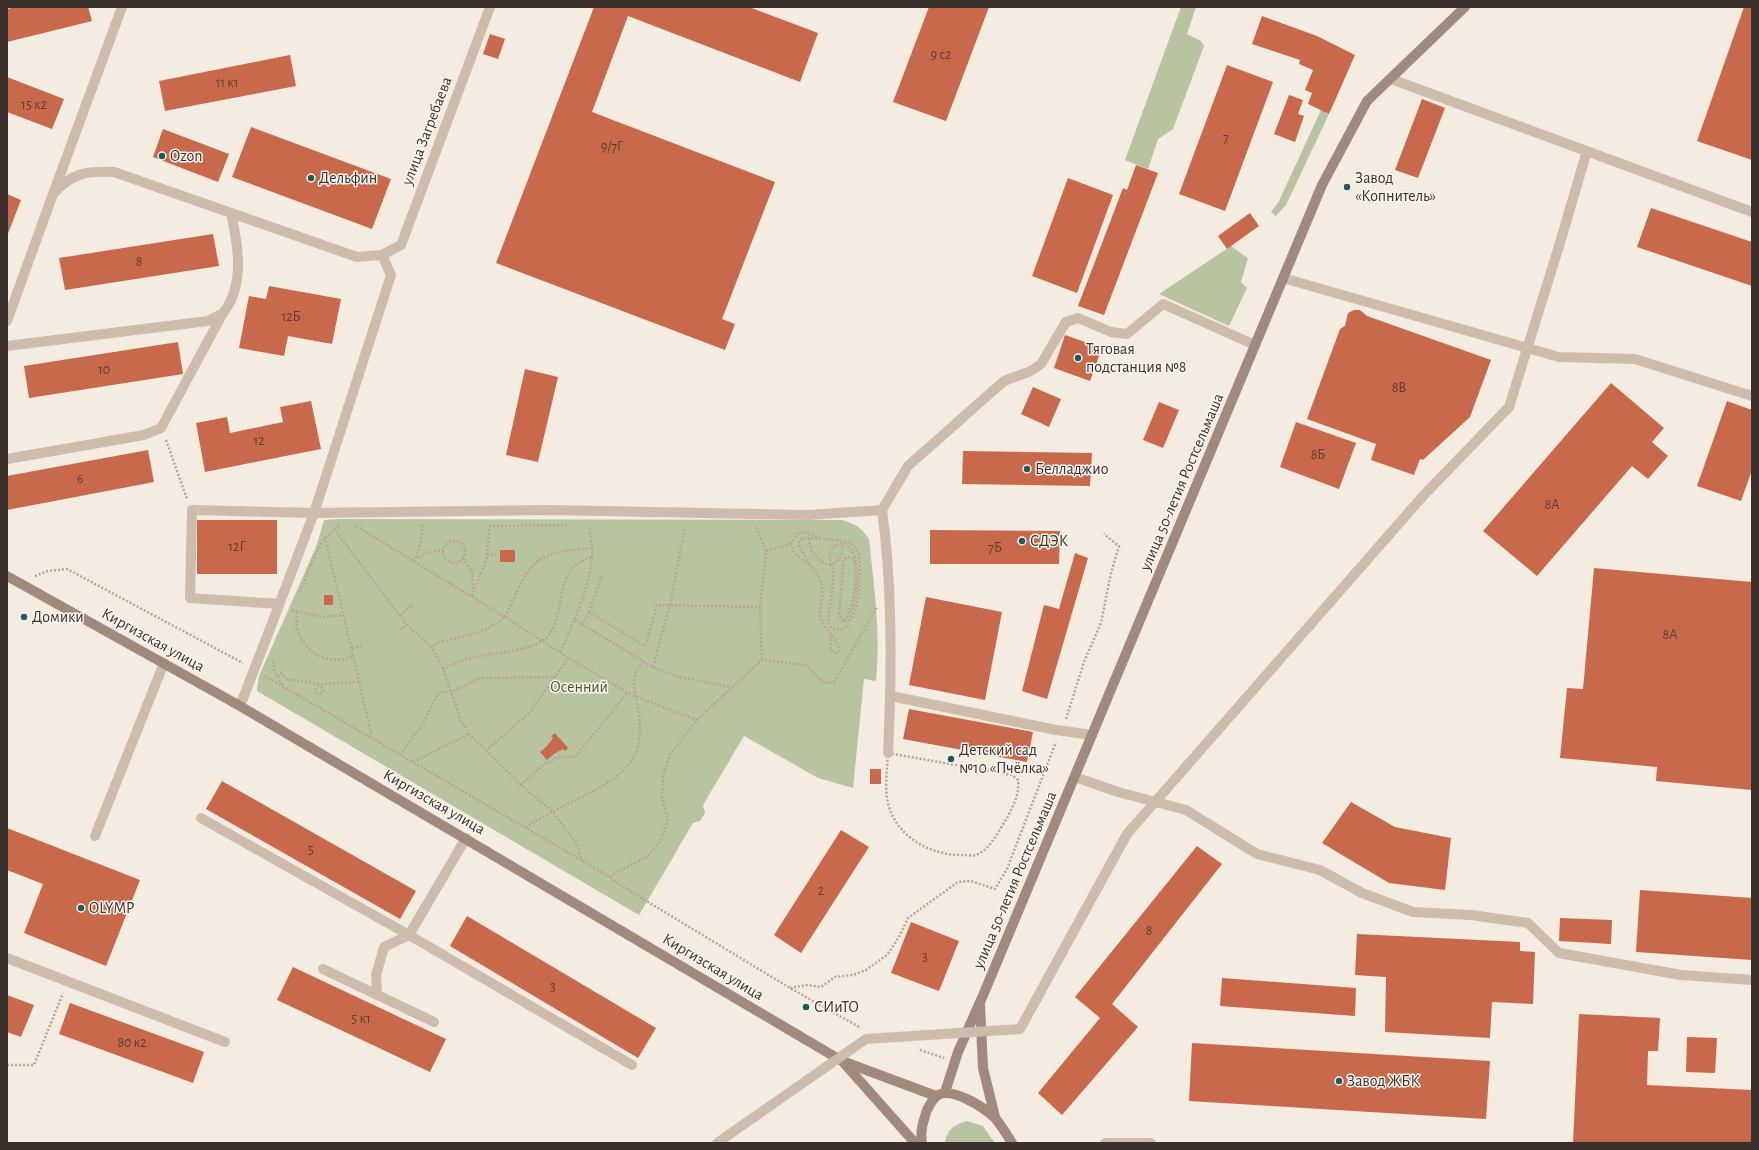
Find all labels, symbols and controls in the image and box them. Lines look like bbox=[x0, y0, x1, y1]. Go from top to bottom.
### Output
house number: 9 с2 bbox=[931, 47, 951, 63]
street label: улица Загребаева bbox=[398, 74, 456, 188]
house number: 11 к1 bbox=[215, 75, 239, 91]
house number: 15 к2 bbox=[21, 97, 47, 113]
house number: 7 bbox=[1223, 130, 1229, 146]
house number: 9/7Г bbox=[601, 139, 623, 155]
place label: Ozon bbox=[170, 146, 202, 166]
marker: Ozon bbox=[157, 151, 167, 161]
place label: Дельфин bbox=[319, 168, 377, 188]
place label: Завод «Копнитель» bbox=[1355, 168, 1436, 206]
marker: Дельфин bbox=[306, 173, 316, 183]
marker: Завод «Копнитель» bbox=[1342, 182, 1352, 192]
house number: 8 bbox=[136, 254, 142, 270]
house number: 12Б bbox=[281, 309, 301, 325]
place label: Тяговая подстанция №8 bbox=[1086, 339, 1186, 377]
marker: Тяговая подстанция №8 bbox=[1073, 353, 1083, 363]
house number: 10 bbox=[98, 362, 110, 378]
house number: 8В bbox=[1392, 380, 1406, 396]
street label: улица 50-летия Ростсельмаша bbox=[1136, 390, 1228, 574]
house number: 12 bbox=[253, 433, 265, 449]
house number: 8Б bbox=[1311, 447, 1325, 463]
place label: Белладжио bbox=[1035, 459, 1108, 479]
marker: Белладжио bbox=[1022, 464, 1032, 474]
house number: 6 bbox=[77, 471, 83, 487]
house number: 8А bbox=[1545, 497, 1559, 513]
place label: СДЭК bbox=[1030, 531, 1068, 551]
marker: СДЭК bbox=[1017, 536, 1027, 546]
house number: 12Г bbox=[228, 539, 246, 555]
house number: 7Б bbox=[988, 540, 1002, 556]
street label: Киргизская улица bbox=[98, 604, 208, 676]
place label: Домики bbox=[32, 607, 84, 627]
marker: Домики bbox=[19, 612, 29, 622]
house number: 8А bbox=[1663, 627, 1677, 643]
park label: Осенний bbox=[550, 677, 608, 697]
place label: Детский сад №10 «Пчёлка» bbox=[959, 740, 1049, 778]
marker: Детский сад №10 «Пчёлка» bbox=[946, 754, 956, 764]
street label: Киргизская улица bbox=[380, 765, 488, 839]
street label: улица 50-летия Ростсельмаша bbox=[969, 788, 1061, 972]
house number: 5 bbox=[308, 842, 314, 858]
house number: 2 bbox=[818, 883, 824, 899]
place label: OLYMP bbox=[89, 898, 134, 918]
marker: OLYMP bbox=[76, 903, 86, 913]
house number: 8 bbox=[1146, 923, 1152, 939]
street label: Киргизская улица bbox=[659, 929, 767, 1005]
house number: 3 bbox=[922, 949, 928, 965]
house number: 3 bbox=[550, 979, 556, 995]
place label: СИиТО bbox=[814, 997, 859, 1017]
marker: СИиТО bbox=[801, 1002, 811, 1012]
house number: 5 к1 bbox=[351, 1011, 371, 1027]
house number: 80 к2 bbox=[117, 1035, 147, 1051]
place label: Завод ЖБК bbox=[1347, 1071, 1420, 1091]
marker: Завод ЖБК bbox=[1334, 1076, 1344, 1086]

